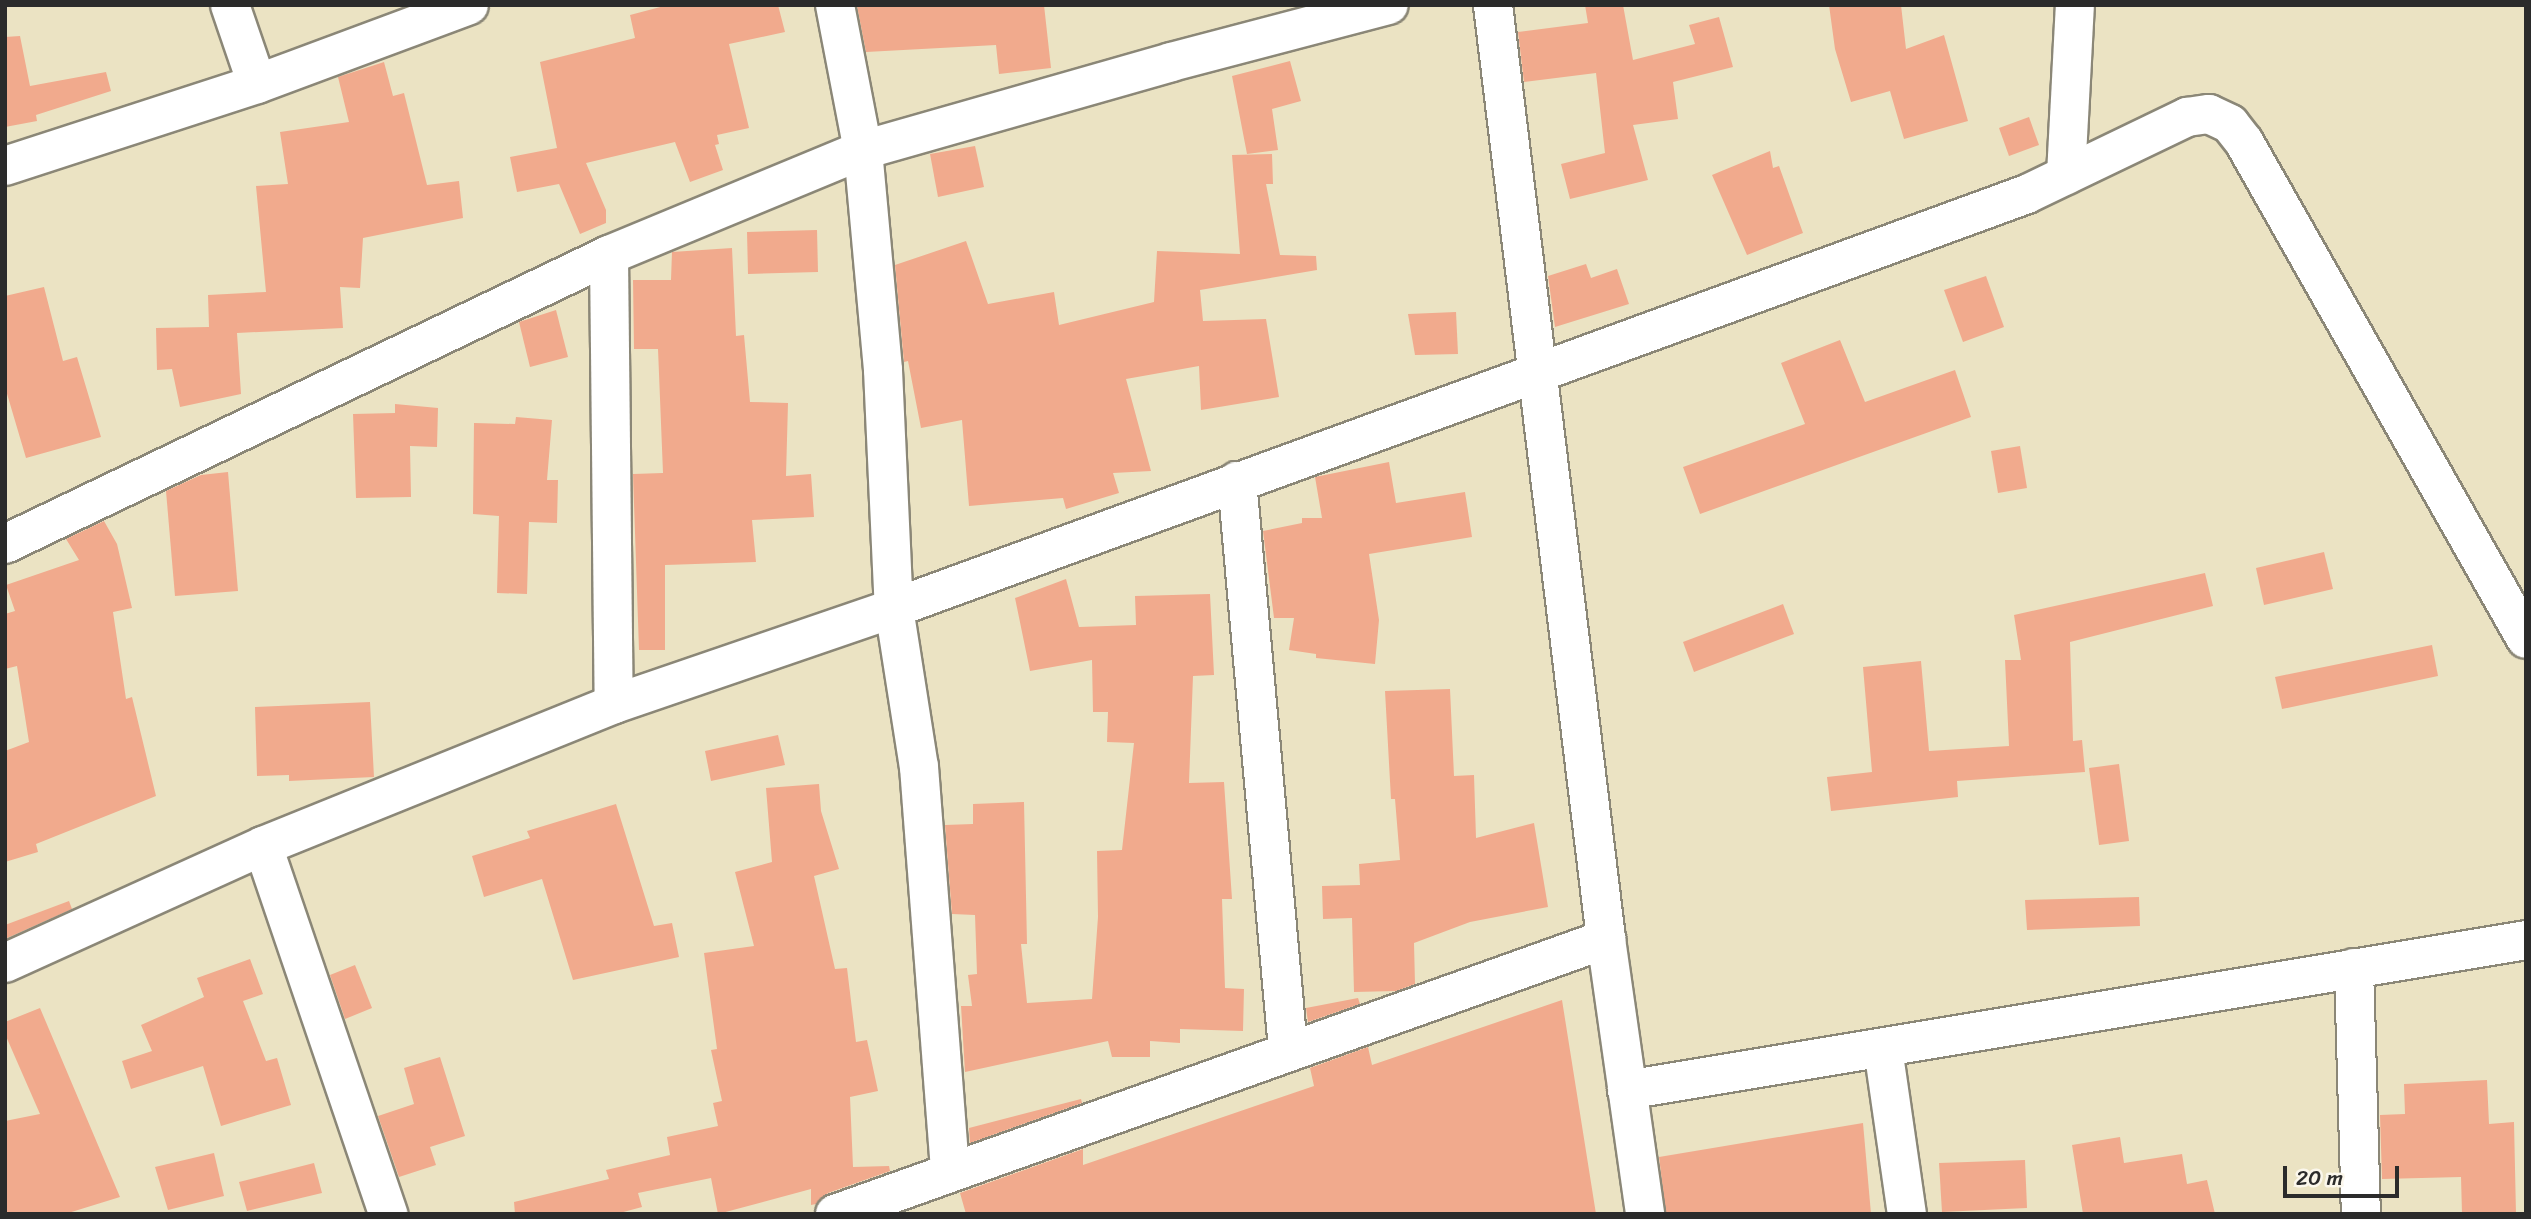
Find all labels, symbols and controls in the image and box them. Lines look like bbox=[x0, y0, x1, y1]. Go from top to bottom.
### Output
scale bar bbox=[2286, 1152, 2402, 1196]
text: 20 m bbox=[2296, 1159, 2343, 1197]

